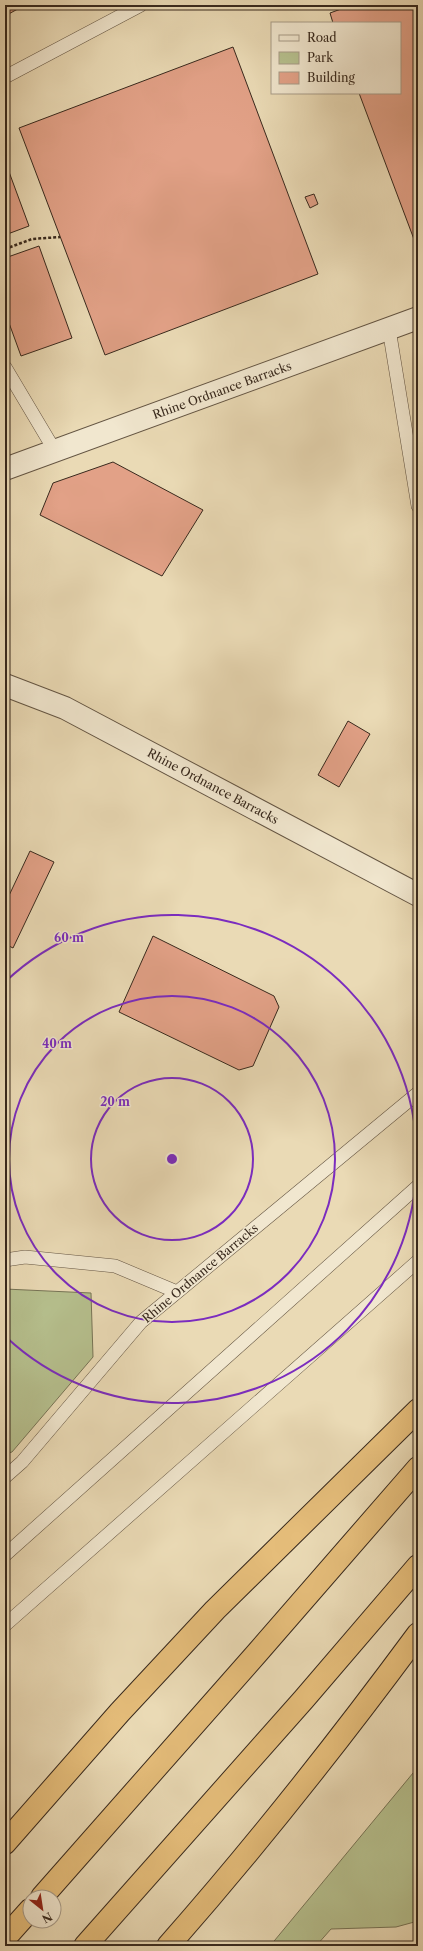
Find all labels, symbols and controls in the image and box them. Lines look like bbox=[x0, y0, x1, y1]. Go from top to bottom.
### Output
legend bbox=[271, 22, 401, 94]
text: Road bbox=[307, 30, 337, 45]
text: Park bbox=[307, 50, 334, 65]
text: Building bbox=[307, 70, 355, 85]
street label: Rhine Ordnance Barracks bbox=[151, 358, 293, 422]
street label: Rhine Ordnance Barracks bbox=[145, 745, 281, 827]
text: 60 m bbox=[54, 930, 84, 945]
text: 40 m bbox=[42, 1036, 72, 1051]
text: 20 m bbox=[100, 1094, 130, 1109]
centre of rings bbox=[165, 1152, 179, 1166]
street label: Rhine Ordnance Barracks bbox=[139, 1220, 261, 1326]
north arrow bbox=[22, 1889, 62, 1929]
text: N bbox=[39, 1909, 55, 1926]

